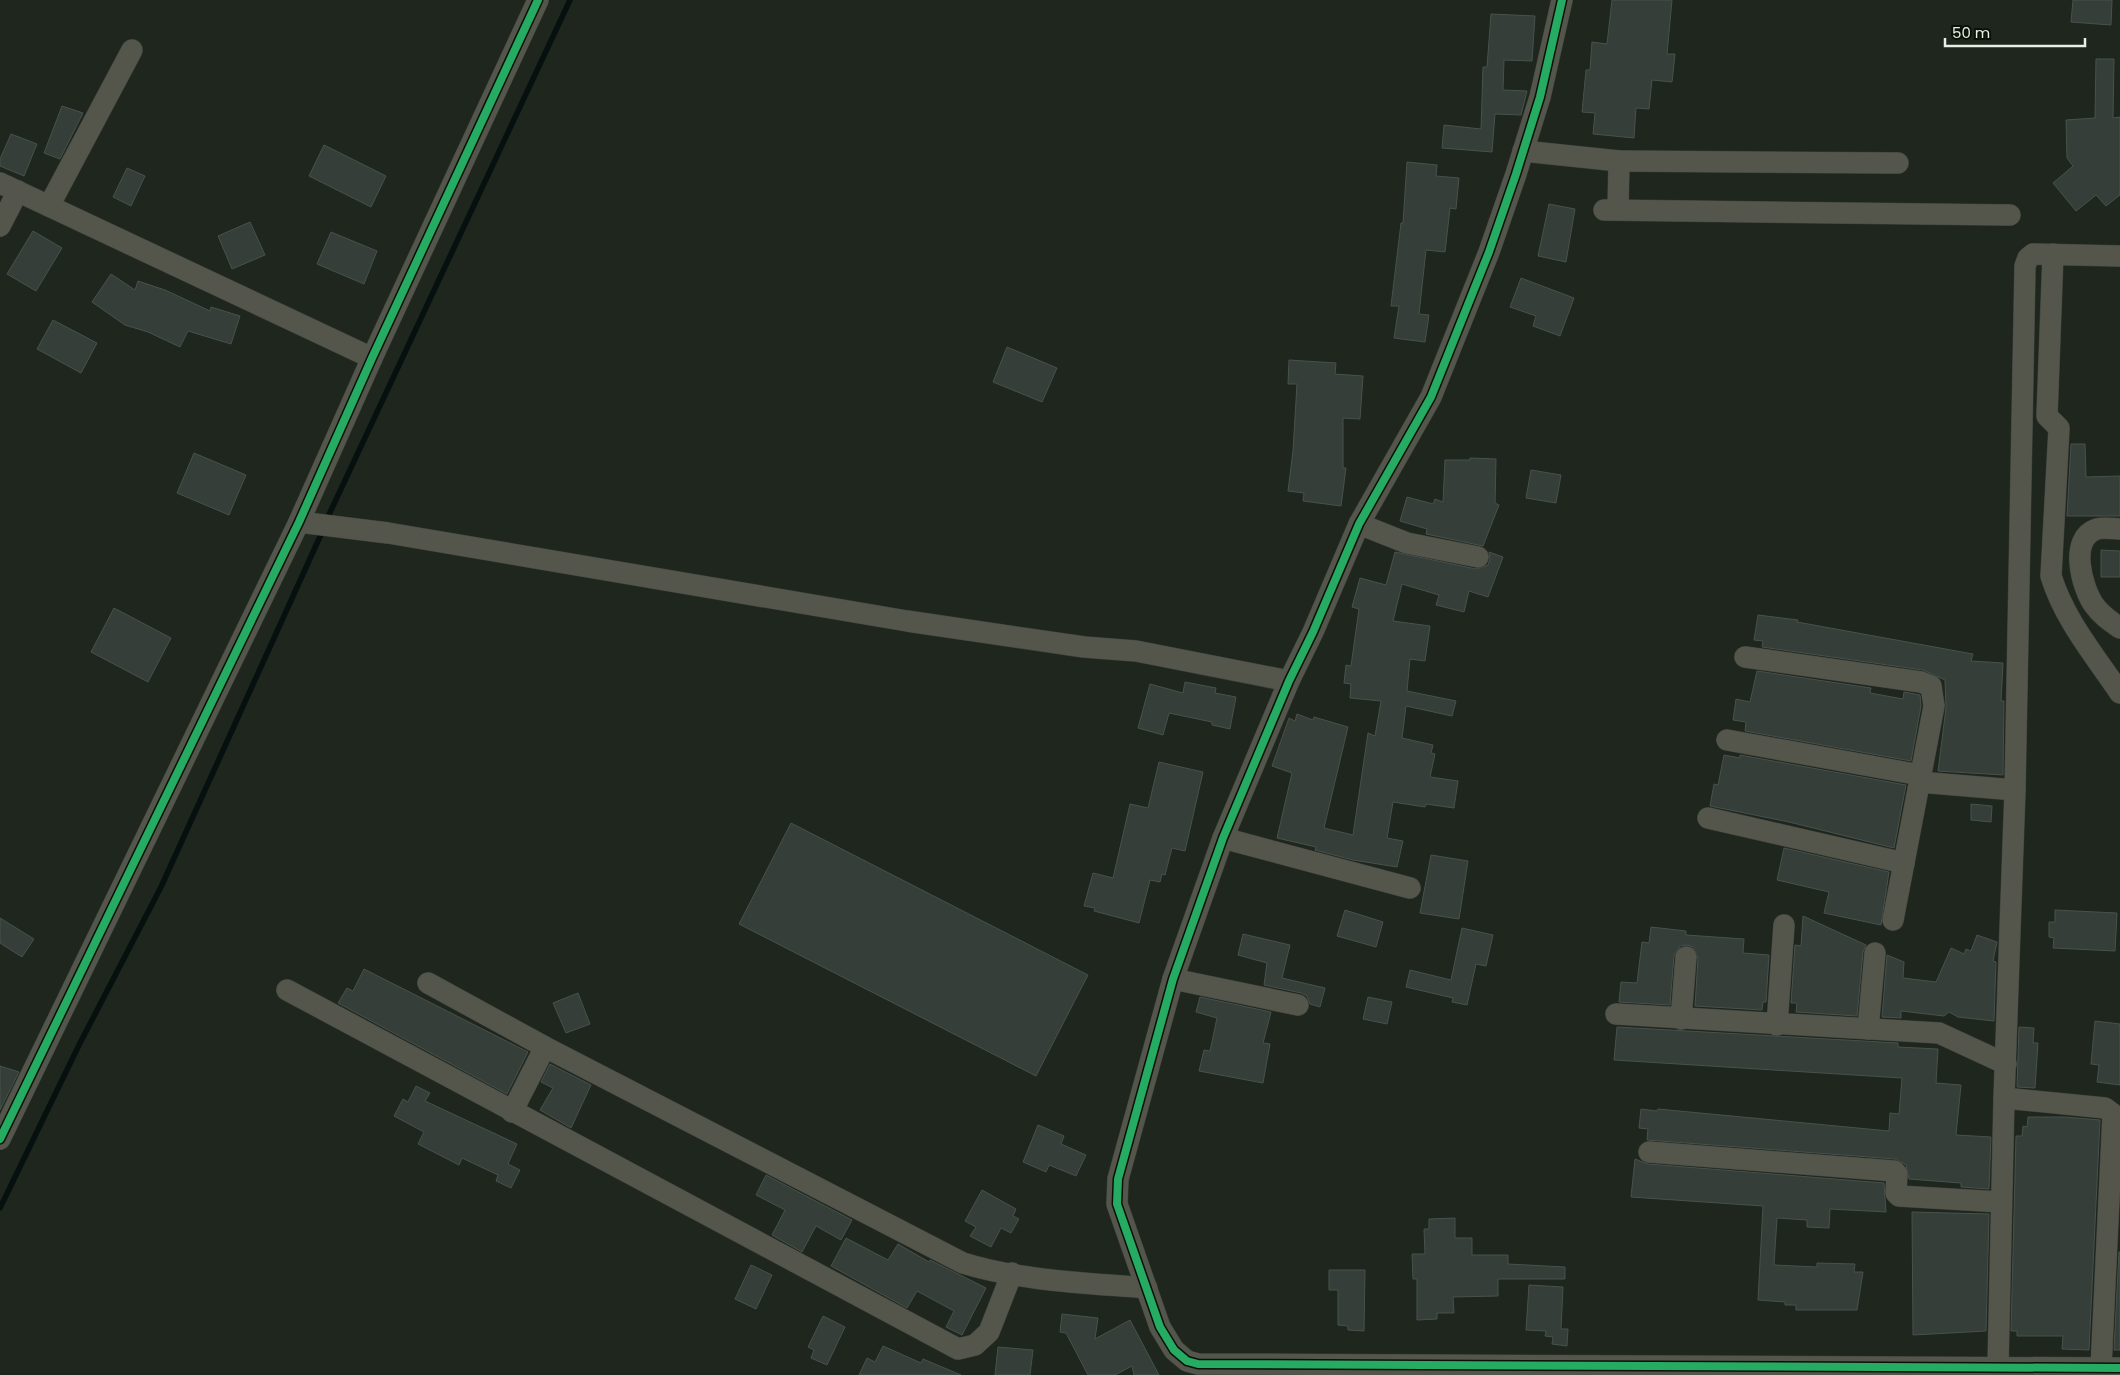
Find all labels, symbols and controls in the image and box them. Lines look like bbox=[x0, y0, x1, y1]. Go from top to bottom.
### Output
scale bar bbox=[1945, 15, 2085, 47]
text: 50 m bbox=[1952, 22, 1990, 43]

